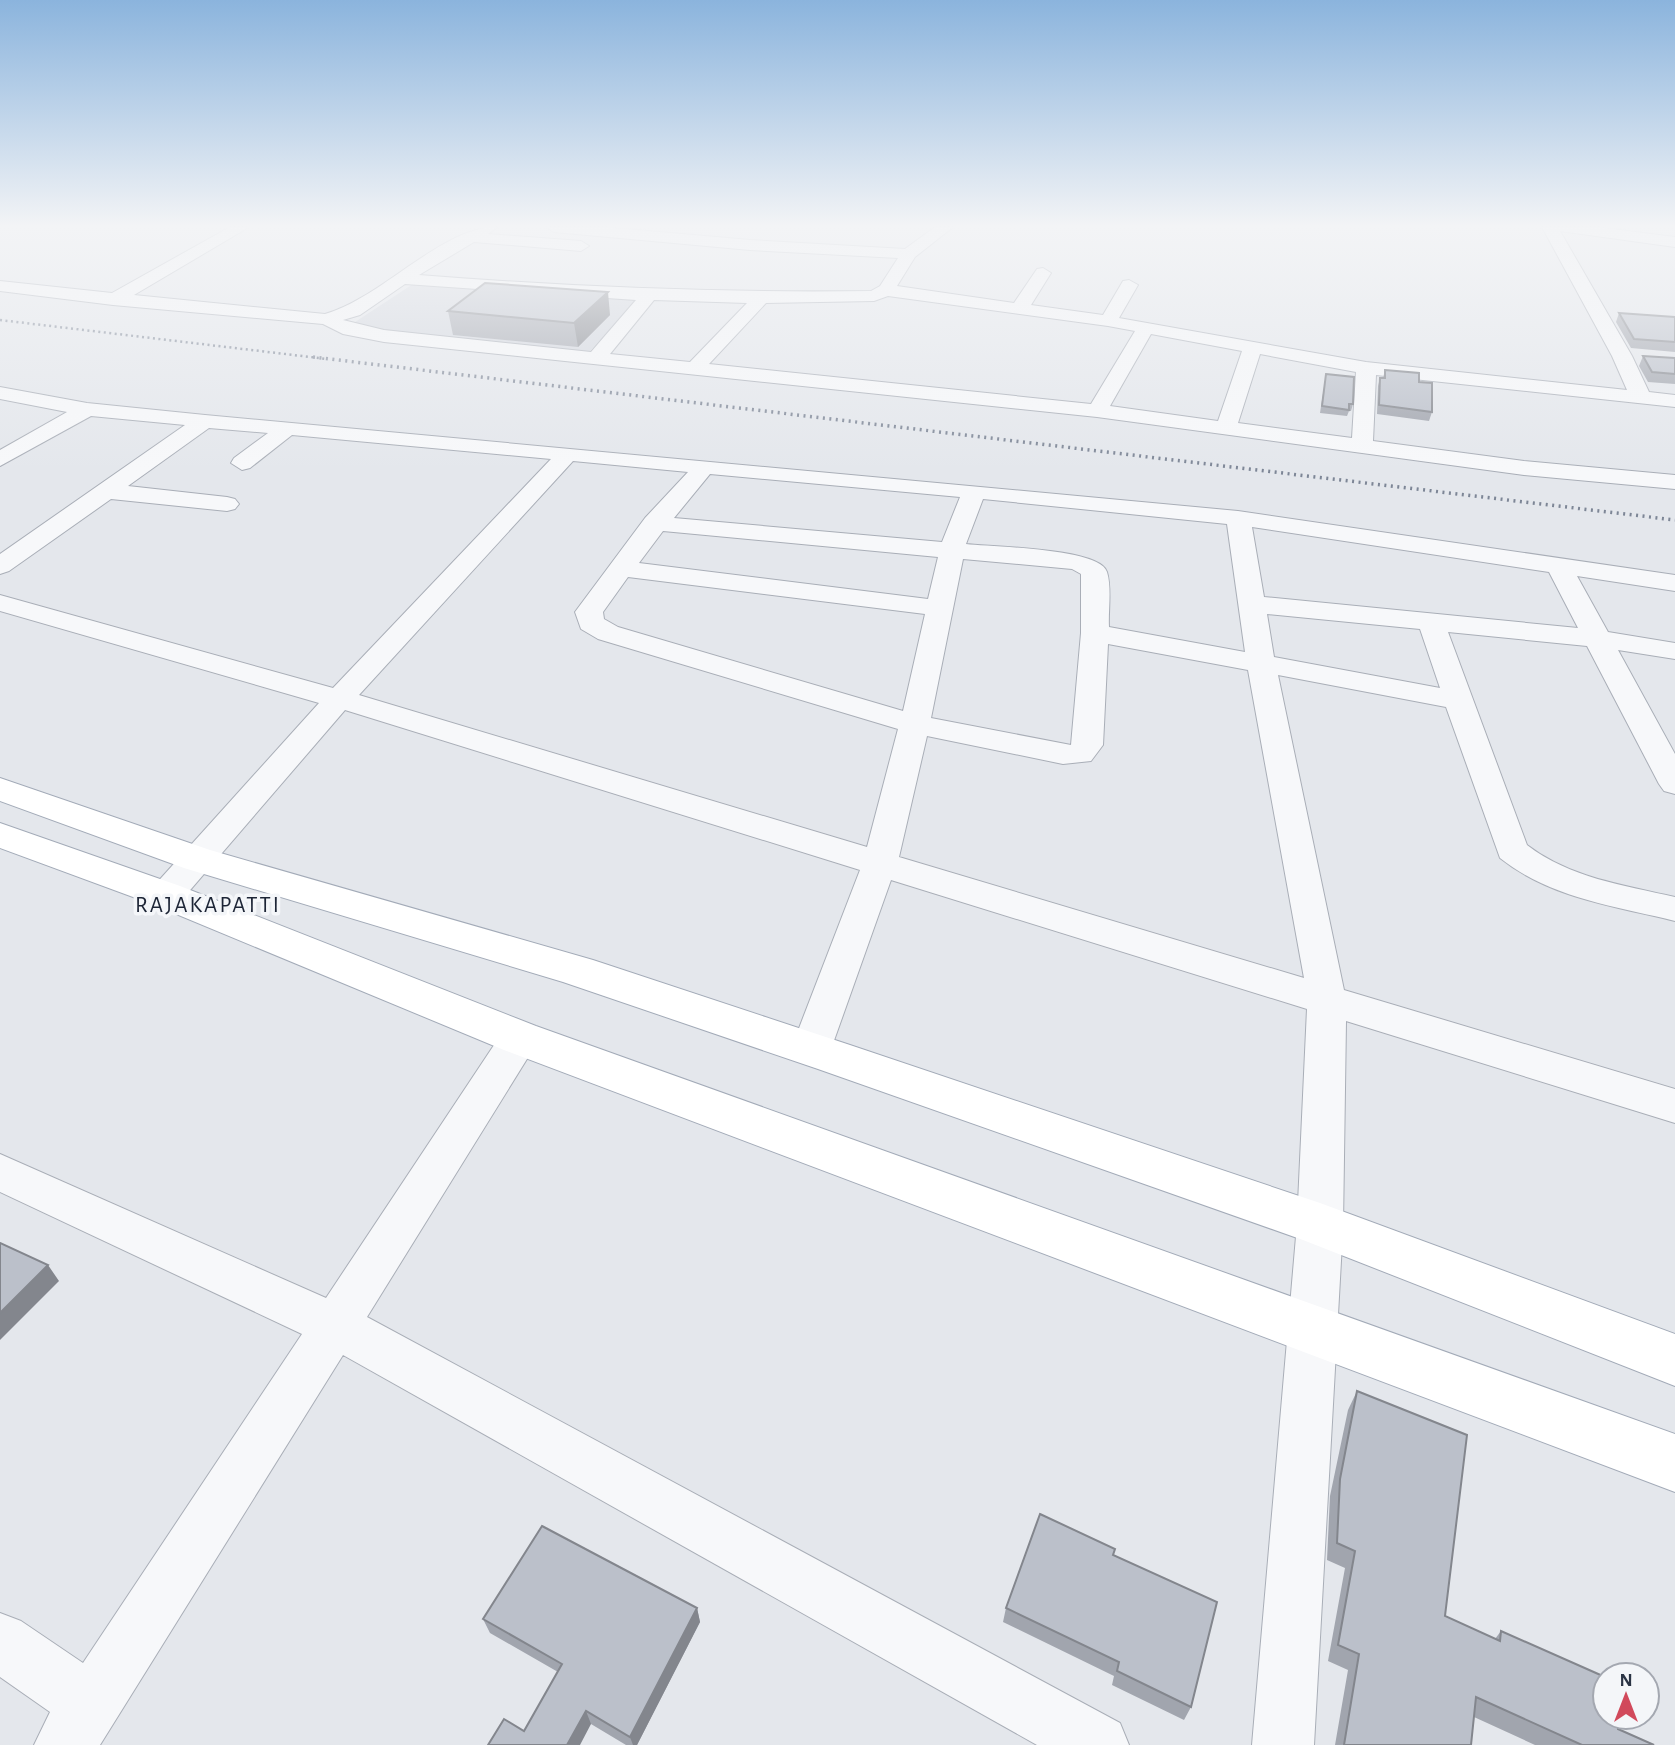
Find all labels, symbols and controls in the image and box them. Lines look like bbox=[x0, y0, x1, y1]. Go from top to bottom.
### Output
district label: RAJAKAPATTI bbox=[135, 894, 281, 917]
north arrow bbox=[1591, 1661, 1661, 1731]
text: N bbox=[1619, 1671, 1633, 1690]

